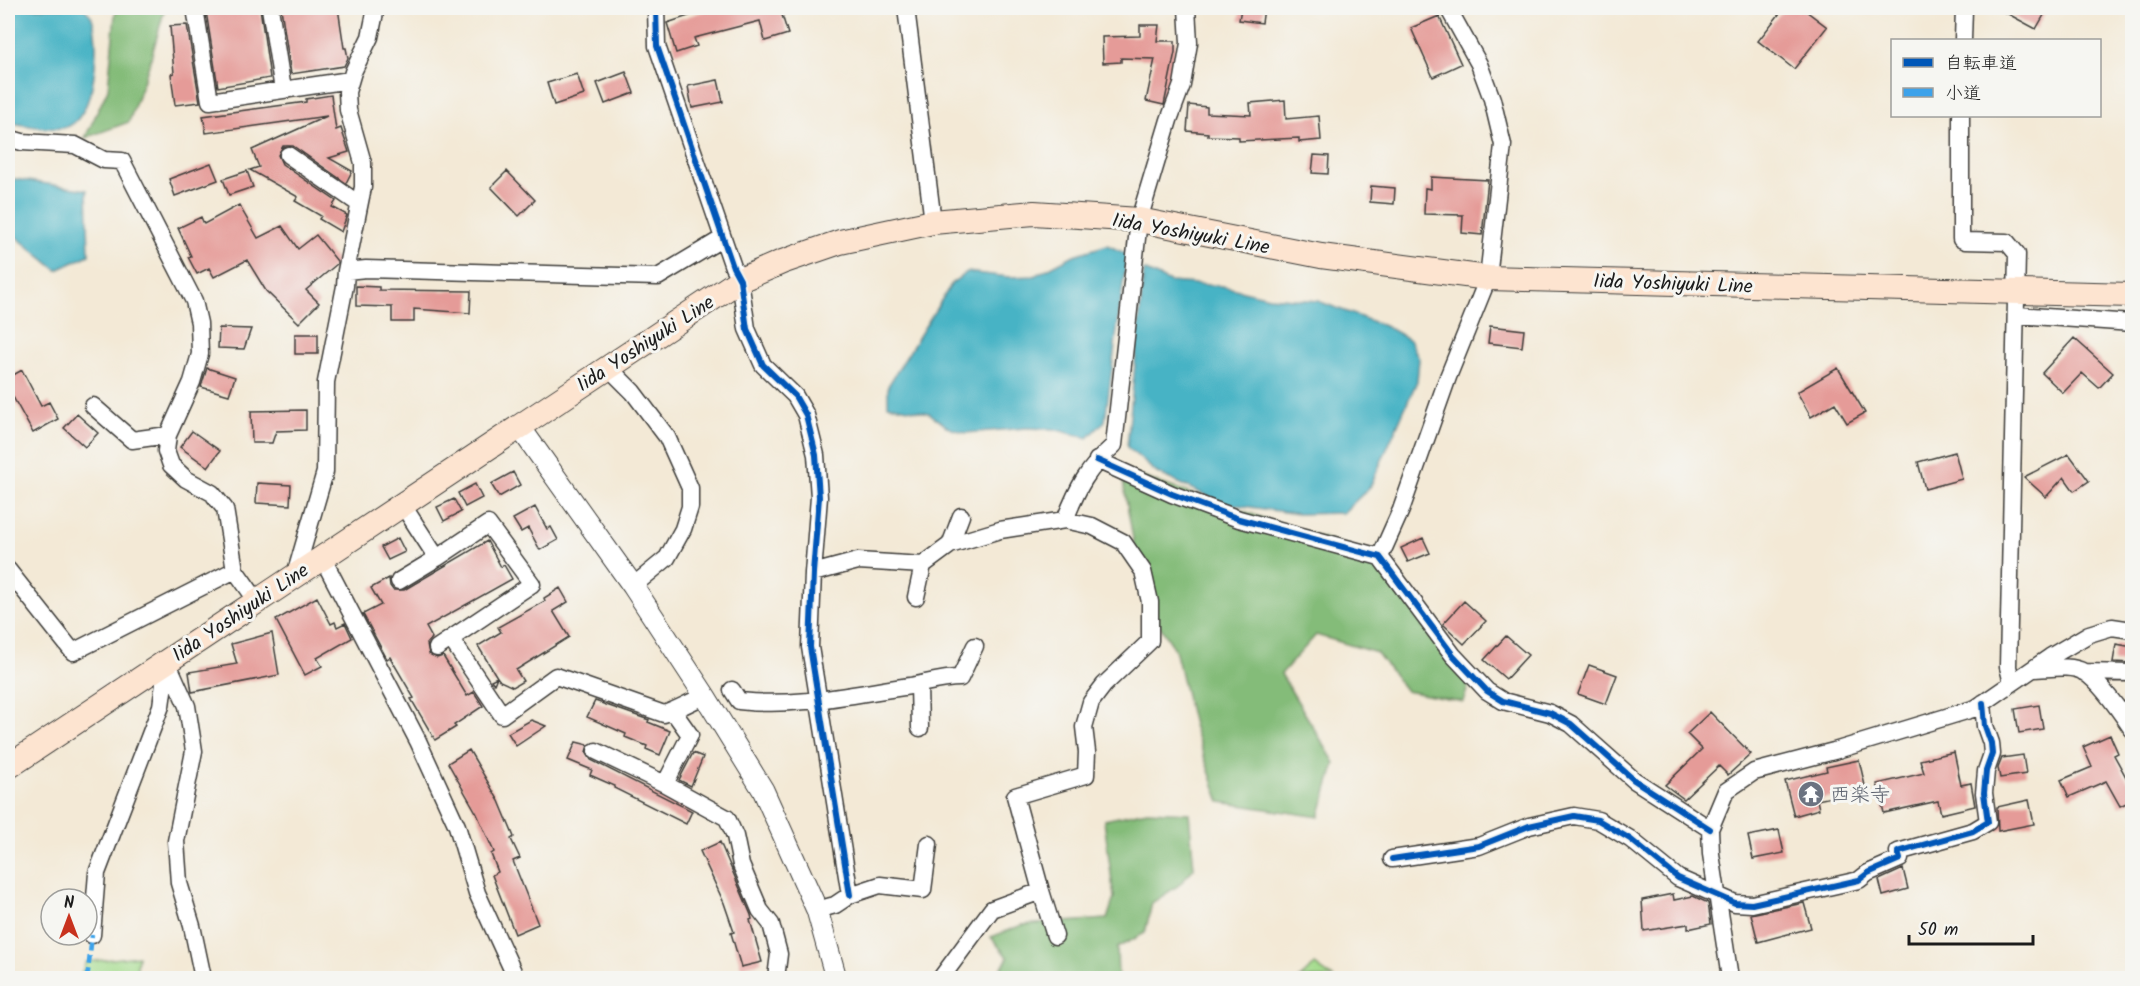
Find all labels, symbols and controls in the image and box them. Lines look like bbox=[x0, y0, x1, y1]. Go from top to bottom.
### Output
legend bbox=[1891, 39, 2101, 117]
text: 自転車道 bbox=[1945, 50, 2017, 79]
text: 小道 bbox=[1945, 80, 1981, 109]
street label: Iida Yoshiyuki Line bbox=[1109, 205, 1272, 265]
street label: Iida Yoshiyuki Line bbox=[1593, 266, 1753, 304]
street label: Iida Yoshiyuki Line bbox=[571, 288, 722, 402]
street label: Iida Yoshiyuki Line bbox=[166, 556, 316, 671]
temple icon: 西楽寺 bbox=[1796, 779, 1826, 809]
place label: 西楽寺 bbox=[1830, 780, 1890, 812]
north arrow bbox=[39, 887, 99, 947]
text: N bbox=[64, 891, 74, 916]
scale bar bbox=[1909, 908, 2034, 946]
text: 50 m bbox=[1918, 916, 1958, 945]

